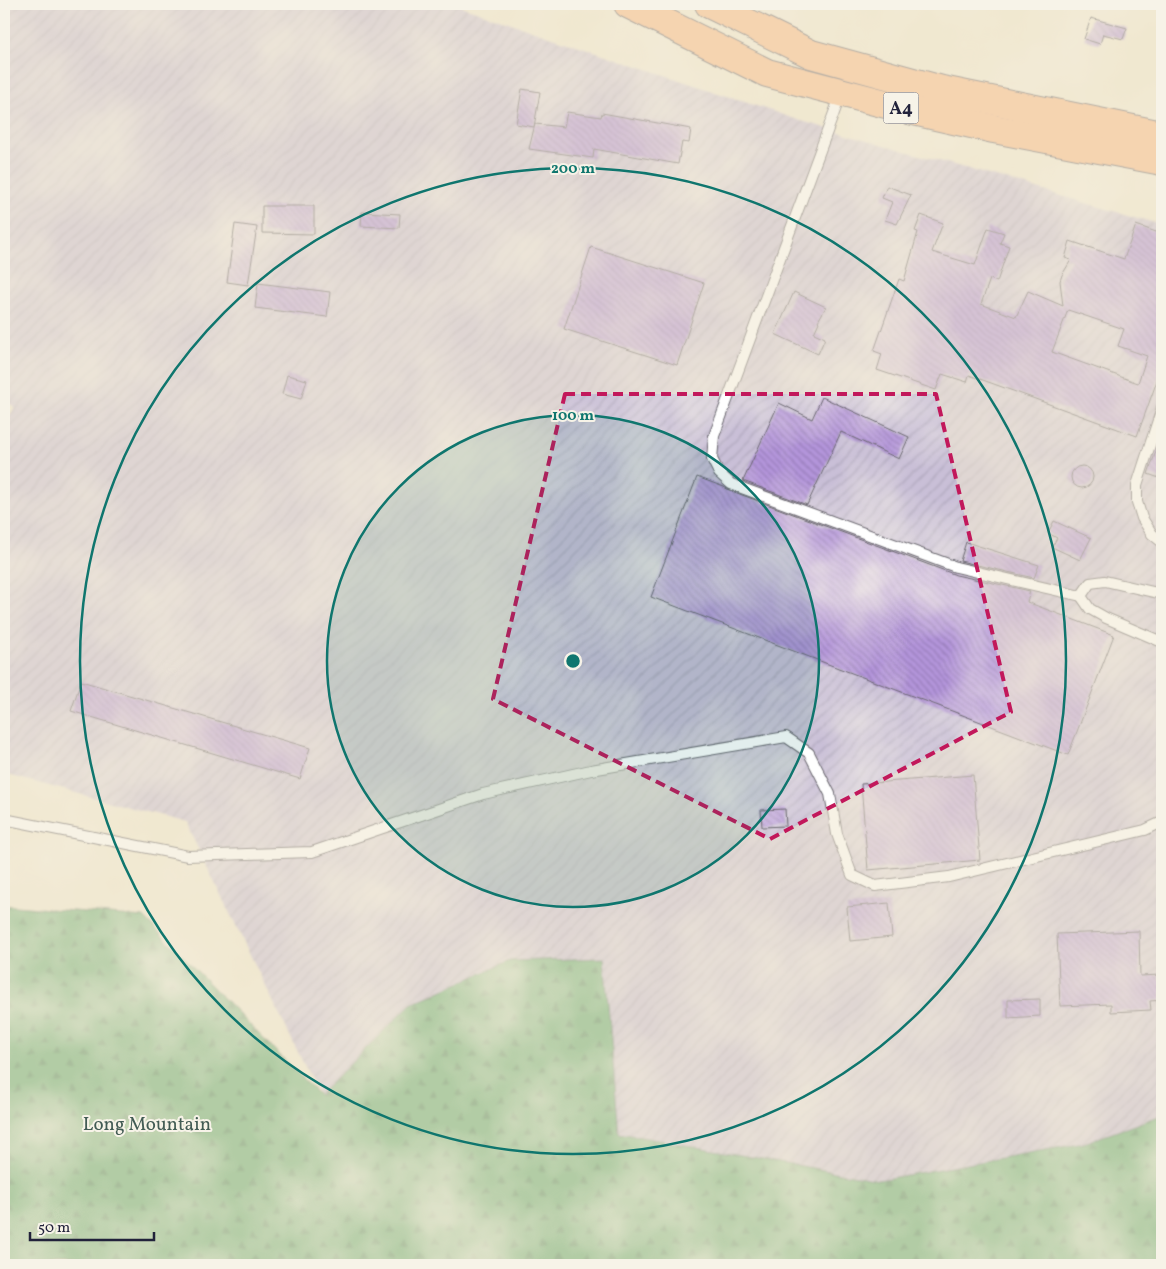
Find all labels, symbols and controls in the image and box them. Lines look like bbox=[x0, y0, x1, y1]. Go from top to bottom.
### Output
road number: A4 bbox=[884, 92, 918, 124]
text: 200 m bbox=[551, 159, 595, 180]
text: 100 m bbox=[552, 406, 595, 427]
centre of rings bbox=[564, 652, 582, 670]
park label: Long Mountain bbox=[83, 1112, 211, 1138]
scale bar bbox=[30, 1209, 154, 1241]
text: 50 m bbox=[38, 1218, 70, 1239]

